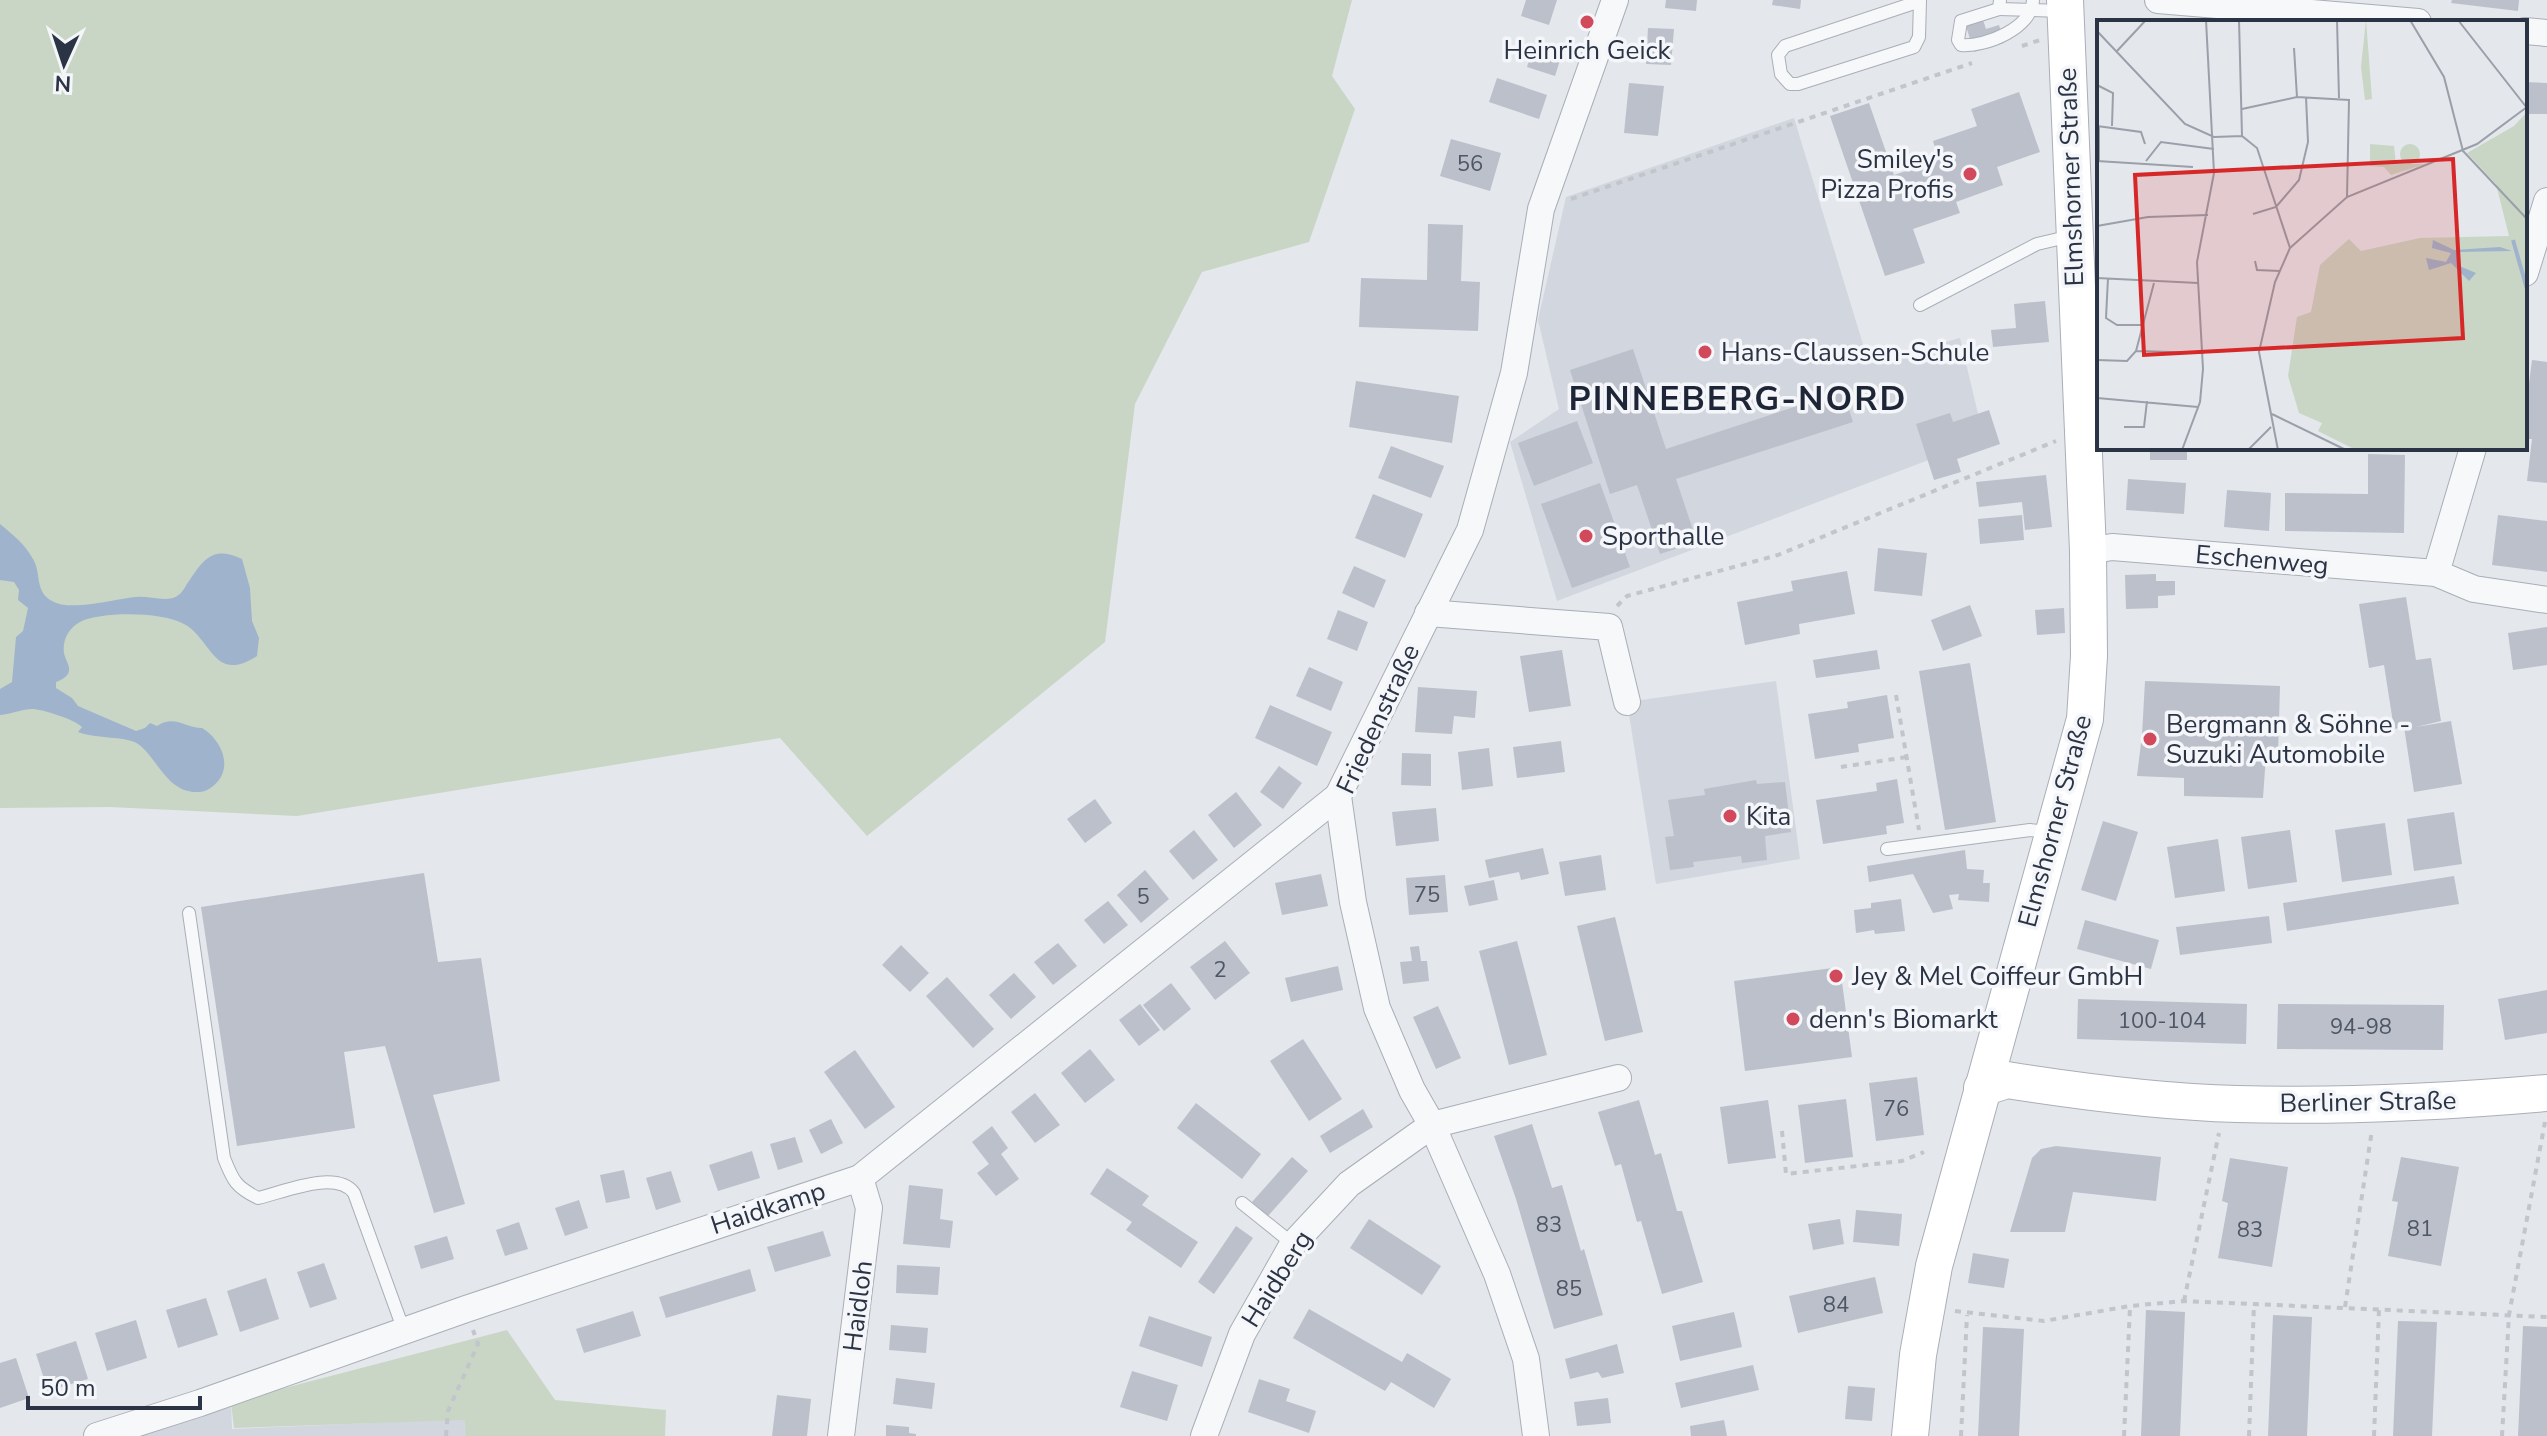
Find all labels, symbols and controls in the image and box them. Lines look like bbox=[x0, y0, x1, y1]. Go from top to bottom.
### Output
marker: Heinrich Geick bbox=[1578, 13, 1596, 31]
inset map bbox=[2097, 20, 2527, 450]
north arrow bbox=[24, 24, 104, 104]
place label: Heinrich Geick bbox=[1503, 33, 1672, 68]
street label: Elmshorner Straße bbox=[2050, 67, 2092, 287]
text: N bbox=[54, 68, 72, 98]
place label: Smiley's Pizza Profis bbox=[1820, 142, 1954, 207]
house number: 56 bbox=[1457, 149, 1483, 179]
marker: Smiley's Pizza Profis bbox=[1961, 165, 1979, 183]
place label: Hans-Claussen-Schule bbox=[1721, 335, 1989, 370]
marker: Hans-Claussen-Schule bbox=[1696, 343, 1714, 361]
district label: PINNEBERG-NORD bbox=[1569, 376, 1907, 422]
place label: Sporthalle bbox=[1602, 519, 1724, 554]
marker: Sporthalle bbox=[1577, 527, 1595, 545]
street label: Eschenweg bbox=[2194, 537, 2330, 583]
street label: Friedenstraße bbox=[1328, 639, 1428, 799]
place label: Bergmann & Söhne - Suzuki Automobile bbox=[2166, 707, 2410, 772]
street label: Elmshorner Straße bbox=[2010, 711, 2100, 931]
marker: Bergmann & Söhne - Suzuki Automobile bbox=[2141, 730, 2159, 748]
place label: Kita bbox=[1746, 799, 1791, 834]
marker: Kita bbox=[1721, 807, 1739, 825]
house number: 75 bbox=[1414, 880, 1440, 910]
house number: 5 bbox=[1136, 882, 1150, 912]
house number: 2 bbox=[1213, 955, 1227, 985]
place label: Jey & Mel Coiffeur GmbH bbox=[1851, 959, 2143, 994]
marker: Jey & Mel Coiffeur GmbH bbox=[1827, 967, 1845, 985]
place label: denn's Biomarkt bbox=[1809, 1002, 1999, 1037]
house number: 100-104 bbox=[2118, 1006, 2206, 1036]
marker: denn's Biomarkt bbox=[1784, 1010, 1802, 1028]
house number: 94-98 bbox=[2330, 1012, 2392, 1042]
street label: Berliner Straße bbox=[2279, 1083, 2457, 1121]
house number: 76 bbox=[1883, 1094, 1909, 1124]
street label: Haidkamp bbox=[706, 1173, 830, 1243]
house number: 83 bbox=[1536, 1210, 1562, 1240]
house number: 81 bbox=[2407, 1214, 2433, 1244]
house number: 83 bbox=[2237, 1215, 2263, 1245]
street label: Haidberg bbox=[1234, 1224, 1320, 1334]
street label: Haidloh bbox=[835, 1258, 881, 1354]
house number: 85 bbox=[1556, 1274, 1582, 1304]
house number: 84 bbox=[1823, 1290, 1849, 1320]
scale bar bbox=[28, 1360, 200, 1410]
text: 50 m bbox=[40, 1372, 96, 1404]

